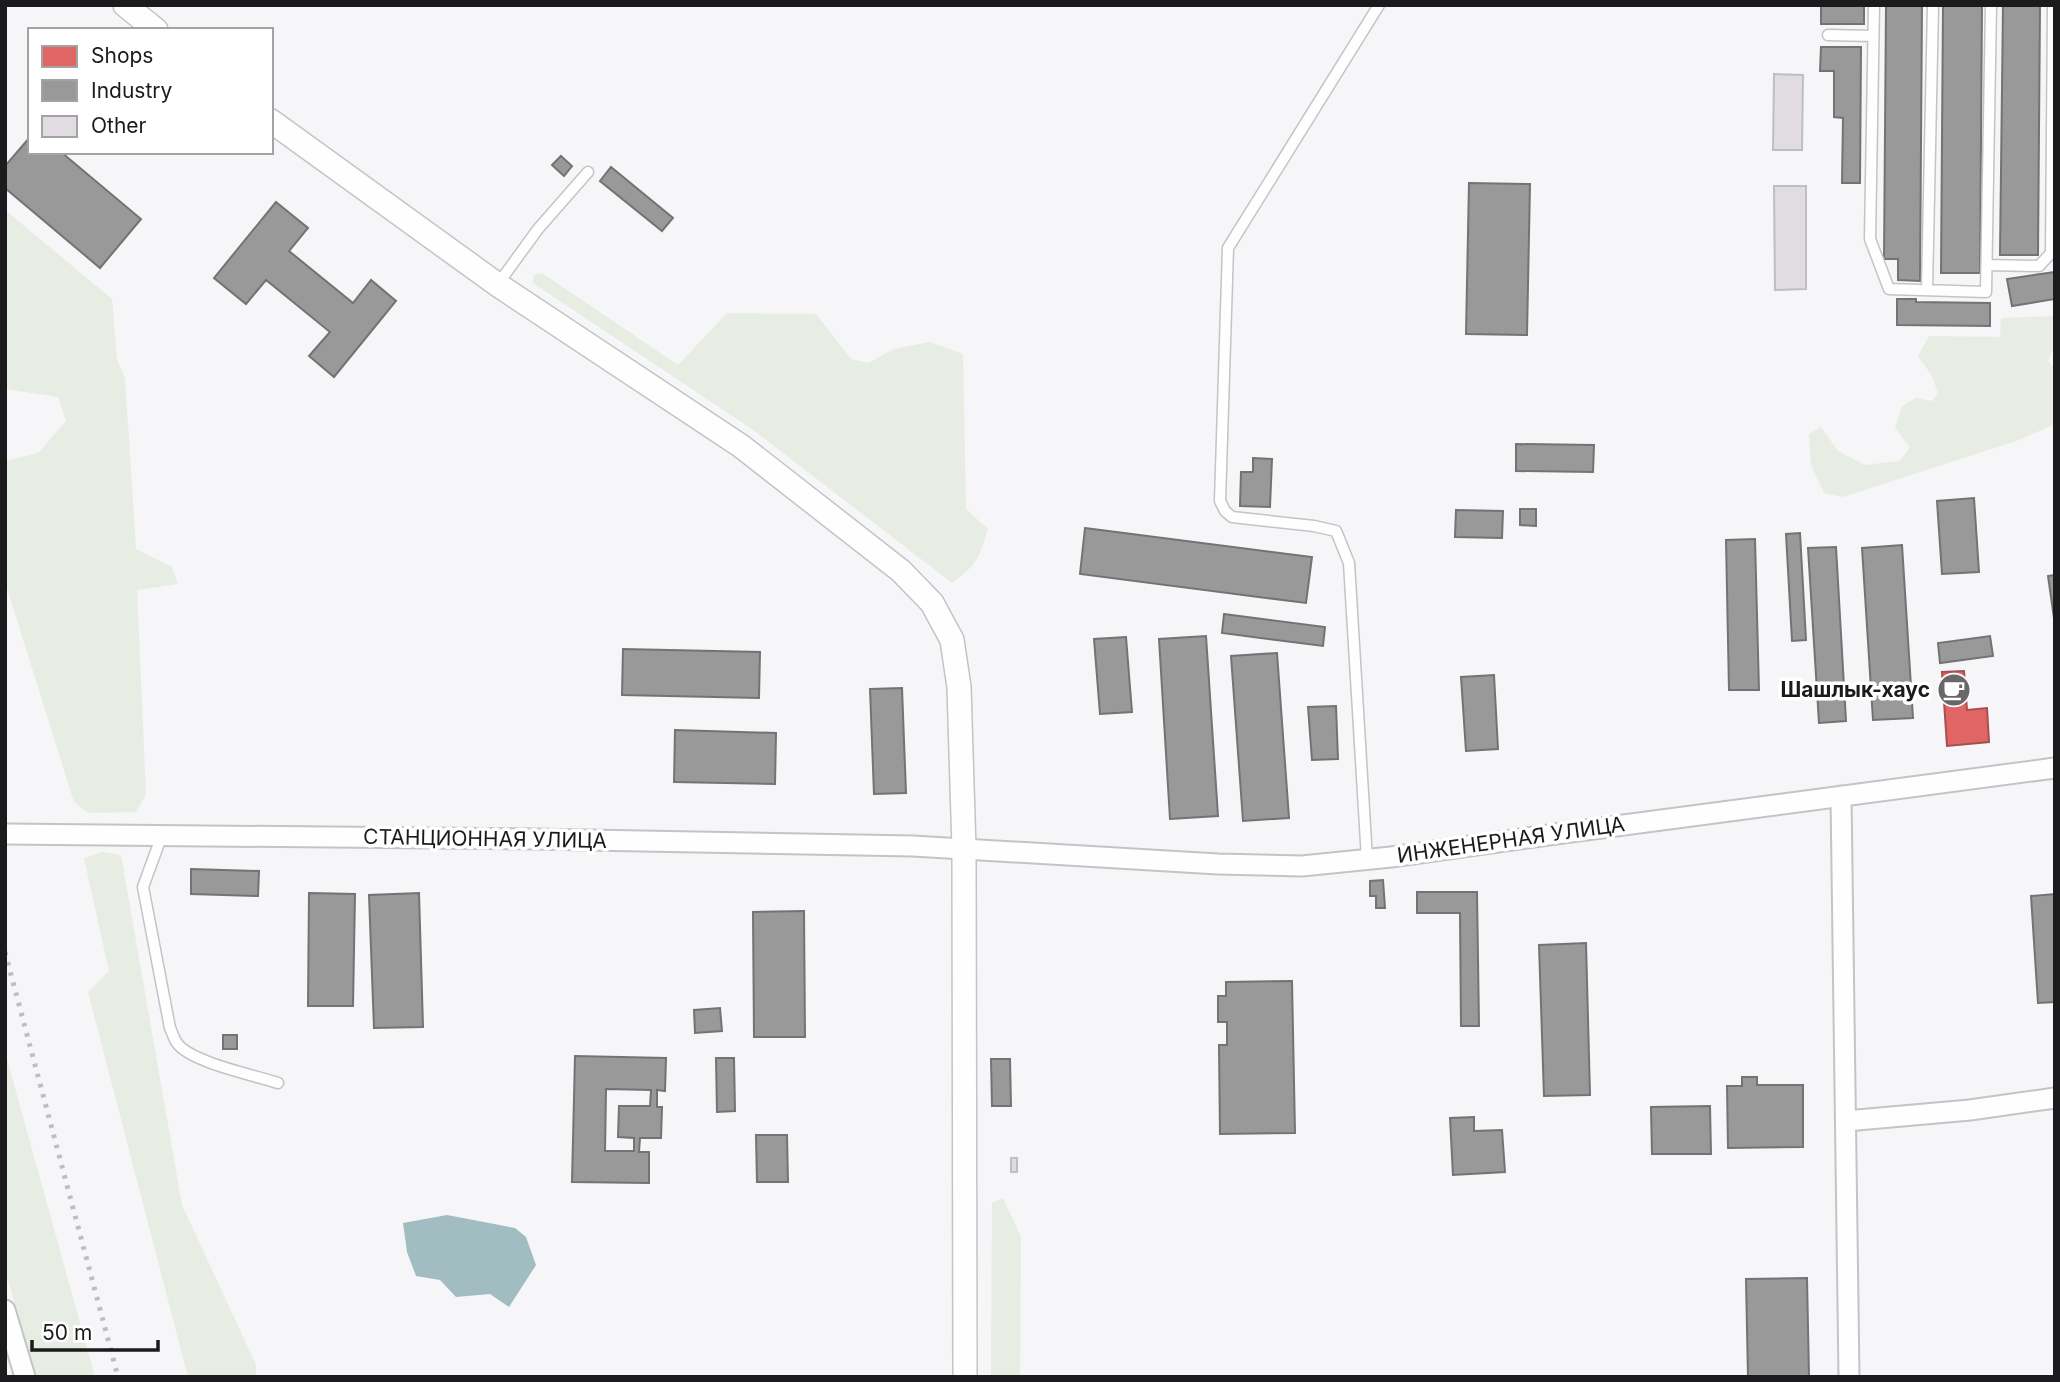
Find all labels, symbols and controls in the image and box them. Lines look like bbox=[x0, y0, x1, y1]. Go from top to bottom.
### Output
legend bbox=[28, 28, 273, 154]
text: Shops bbox=[91, 43, 153, 68]
text: Industry bbox=[91, 78, 173, 103]
text: Other bbox=[91, 113, 147, 138]
cafe icon: Шашлык-хаус bbox=[1935, 671, 1973, 709]
place label: Шашлык-хаус bbox=[1780, 677, 1930, 702]
street label: ИНЖЕНЕРНАЯ УЛИЦА bbox=[1395, 811, 1626, 868]
street label: СТАНЦИОННАЯ УЛИЦА bbox=[363, 824, 607, 853]
scale bar bbox=[32, 1308, 158, 1352]
text: 50 m bbox=[42, 1320, 92, 1345]

